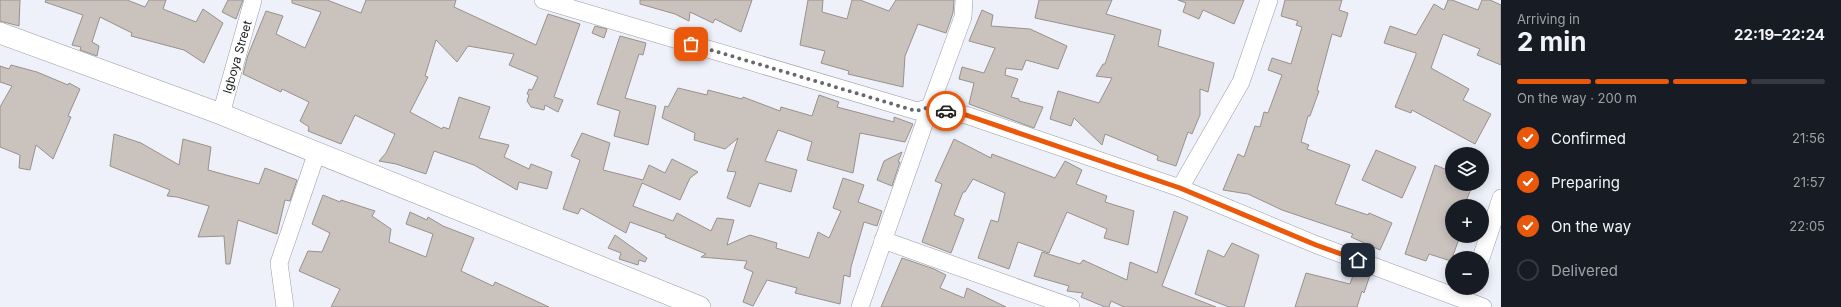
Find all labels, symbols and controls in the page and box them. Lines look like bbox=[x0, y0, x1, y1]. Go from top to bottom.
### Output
text: Arriving in bbox=[1517, 11, 1580, 27]
street label: Igboya Street bbox=[219, 19, 255, 95]
text: 22:19–22:24 bbox=[1734, 25, 1825, 44]
text: 2 min bbox=[1517, 26, 1587, 57]
pin bbox=[674, 27, 708, 61]
icon: bag bbox=[680, 33, 702, 55]
text: On the way · 200 m bbox=[1517, 90, 1637, 106]
courier bbox=[926, 91, 966, 131]
icon: car bbox=[935, 100, 957, 122]
icon: check bbox=[1517, 127, 1539, 149]
text: Confirmed bbox=[1551, 129, 1626, 148]
text: 21:56 bbox=[1792, 130, 1825, 146]
map controls bbox=[1445, 147, 1489, 295]
button: layers bbox=[1445, 147, 1489, 191]
icon: check bbox=[1517, 171, 1539, 193]
text: Preparing bbox=[1551, 173, 1620, 192]
text: 21:57 bbox=[1793, 174, 1825, 190]
button: + bbox=[1445, 199, 1489, 243]
icon: check bbox=[1517, 215, 1539, 237]
text: On the way bbox=[1551, 217, 1631, 236]
text: 22:05 bbox=[1789, 218, 1825, 234]
pin bbox=[1341, 243, 1375, 277]
icon: home bbox=[1347, 249, 1369, 271]
button: − bbox=[1445, 251, 1489, 295]
text: Delivered bbox=[1551, 261, 1618, 280]

